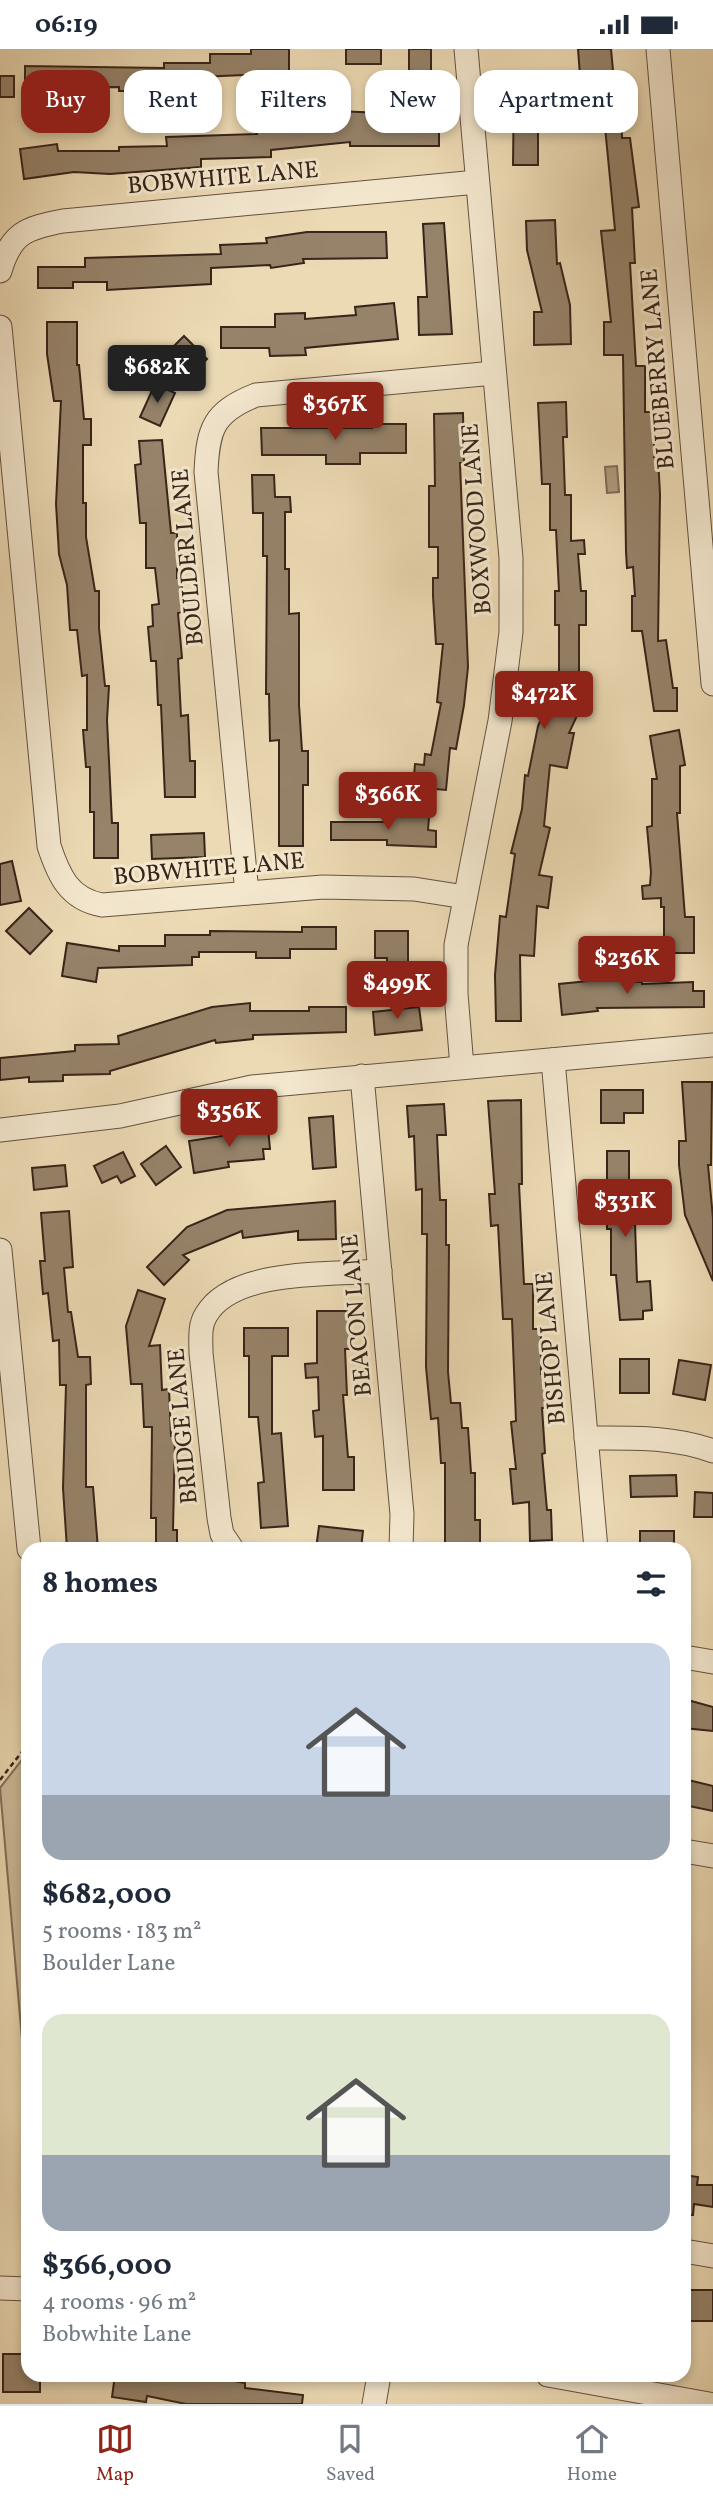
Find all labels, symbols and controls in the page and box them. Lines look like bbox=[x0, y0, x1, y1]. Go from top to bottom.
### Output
text: 06:19 bbox=[35, 7, 98, 43]
chip: Buy bbox=[21, 70, 110, 133]
chip: Rent bbox=[124, 70, 222, 133]
chip: Filters bbox=[236, 70, 351, 133]
chip: New bbox=[365, 70, 460, 133]
chip: Apartment bbox=[474, 70, 638, 133]
street label: BOBWHITE LANE bbox=[126, 154, 320, 204]
street label: BLUEBERRY LANE bbox=[633, 267, 685, 471]
pin: $682K bbox=[108, 345, 206, 405]
text: $682K bbox=[124, 352, 190, 384]
pin: $367K bbox=[286, 383, 384, 442]
text: $367K bbox=[303, 389, 367, 421]
street label: BOXWOOD LANE bbox=[454, 422, 502, 616]
street label: BOULDER LANE bbox=[164, 467, 214, 647]
pin: $472K bbox=[495, 671, 593, 731]
text: $472K bbox=[511, 678, 577, 710]
pin: $366K bbox=[339, 773, 437, 832]
text: $366K bbox=[355, 779, 421, 811]
street label: BOBWHITE LANE bbox=[112, 845, 306, 895]
pin: $236K bbox=[578, 937, 676, 996]
text: $236K bbox=[594, 943, 660, 975]
pin: $499K bbox=[348, 961, 446, 1021]
text: $499K bbox=[363, 968, 431, 1000]
pin: $356K bbox=[180, 1089, 278, 1149]
text: $356K bbox=[197, 1096, 261, 1128]
pin: $331K bbox=[576, 1179, 674, 1239]
text: $331K bbox=[594, 1186, 656, 1218]
street label: BEACON LANE bbox=[334, 1232, 382, 1398]
street label: BISHOP LANE bbox=[528, 1270, 576, 1426]
street label: BRIDGE LANE bbox=[160, 1346, 208, 1506]
text: 8 homes bbox=[42, 1563, 158, 1605]
icon: filters bbox=[632, 1565, 670, 1603]
icon: home bbox=[293, 1689, 419, 1815]
text: $682,000 bbox=[42, 1874, 172, 1916]
text: 5 rooms · 183 m² bbox=[42, 1916, 202, 1948]
text: Boulder Lane bbox=[42, 1948, 176, 1980]
icon: home bbox=[293, 2060, 419, 2186]
text: $366,000 bbox=[42, 2245, 172, 2287]
text: 4 rooms · 96 m² bbox=[42, 2287, 196, 2319]
text: Bobwhite Lane bbox=[42, 2319, 191, 2351]
tab: Map bbox=[96, 2420, 134, 2488]
tab: Saved bbox=[326, 2420, 375, 2488]
tab: Home bbox=[567, 2420, 617, 2488]

